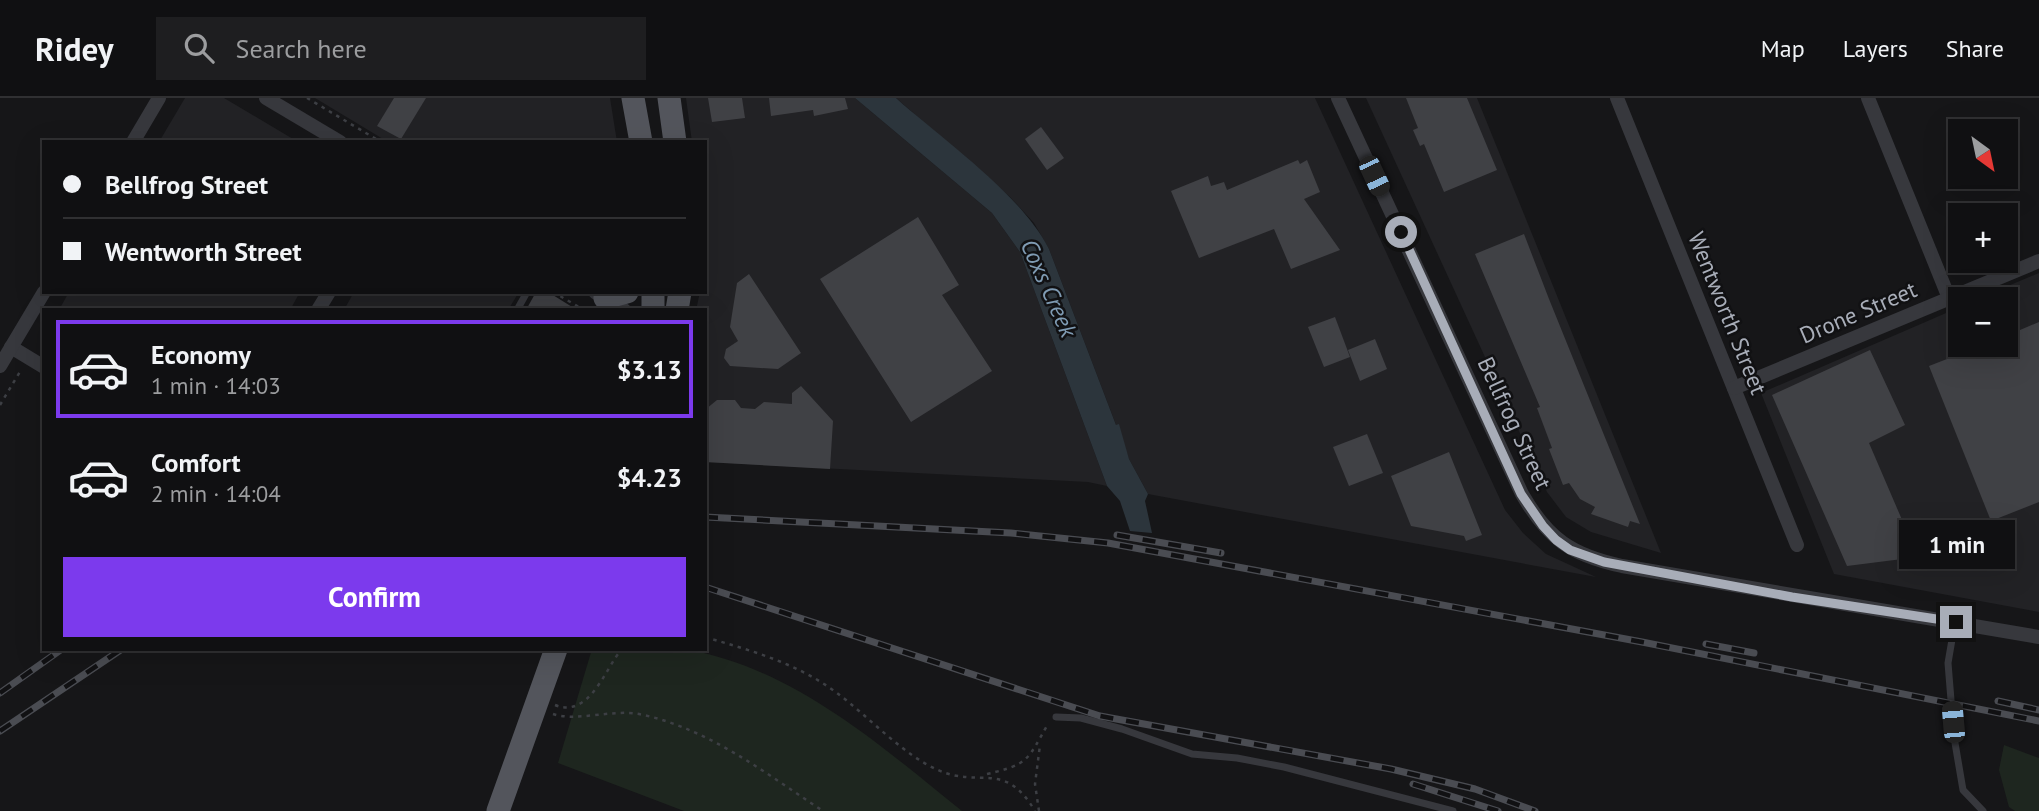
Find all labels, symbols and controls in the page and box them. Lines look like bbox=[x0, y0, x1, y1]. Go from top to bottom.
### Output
search box bbox=[156, 17, 646, 80]
text: Ridey bbox=[35, 27, 114, 70]
icon: search bbox=[180, 29, 218, 67]
text: Search here bbox=[236, 32, 367, 65]
text: Map bbox=[1761, 33, 1805, 64]
text: Layers bbox=[1843, 33, 1908, 64]
text: Share bbox=[1946, 33, 2004, 64]
north arrow bbox=[1948, 119, 2018, 189]
map controls bbox=[1948, 119, 2018, 357]
car bbox=[1356, 153, 1393, 199]
text: Bellfrog Street bbox=[105, 168, 268, 201]
button: + bbox=[1948, 203, 2018, 273]
route start bbox=[1385, 216, 1417, 248]
street label: Wentworth Street bbox=[1682, 227, 1774, 399]
water label: Coxs Creek bbox=[1014, 234, 1085, 343]
text: Wentworth Street bbox=[105, 235, 302, 268]
street label: Drone Street bbox=[1795, 274, 1921, 350]
button: − bbox=[1948, 287, 2018, 357]
icon: car bbox=[67, 338, 130, 401]
text: Economy bbox=[151, 338, 251, 371]
street label: Bellfrog Street bbox=[1472, 352, 1558, 494]
text: $3.13 bbox=[617, 353, 682, 386]
text: 1 min · 14:03 bbox=[151, 371, 281, 400]
icon: car bbox=[67, 446, 130, 509]
text: Comfort bbox=[151, 446, 241, 479]
text: $4.23 bbox=[617, 461, 682, 494]
text: 2 min · 14:04 bbox=[151, 479, 281, 508]
callout: 1 min bbox=[1898, 520, 2014, 570]
text: 1 min bbox=[1929, 530, 1985, 559]
button: Confirm bbox=[63, 557, 686, 637]
route end bbox=[1940, 606, 1972, 638]
car bbox=[1941, 700, 1966, 744]

